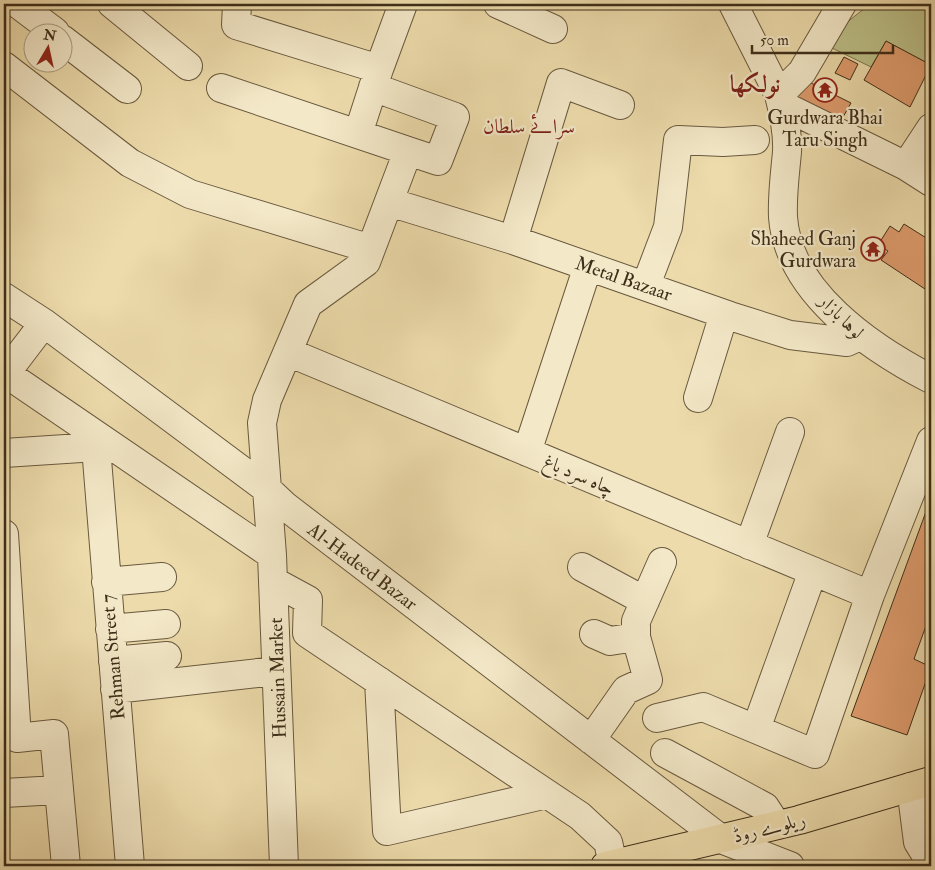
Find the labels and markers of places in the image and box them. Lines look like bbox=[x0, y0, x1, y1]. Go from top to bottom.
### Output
temple icon: Gurdwara Bhai Taru Singh bbox=[812, 77, 838, 103]
place label: Gurdwara Bhai Taru Singh bbox=[767, 106, 883, 152]
place label: Shaheed Ganj Gurdwara bbox=[751, 227, 856, 273]
temple icon: Shaheed Ganj Gurdwara bbox=[860, 236, 886, 262]

